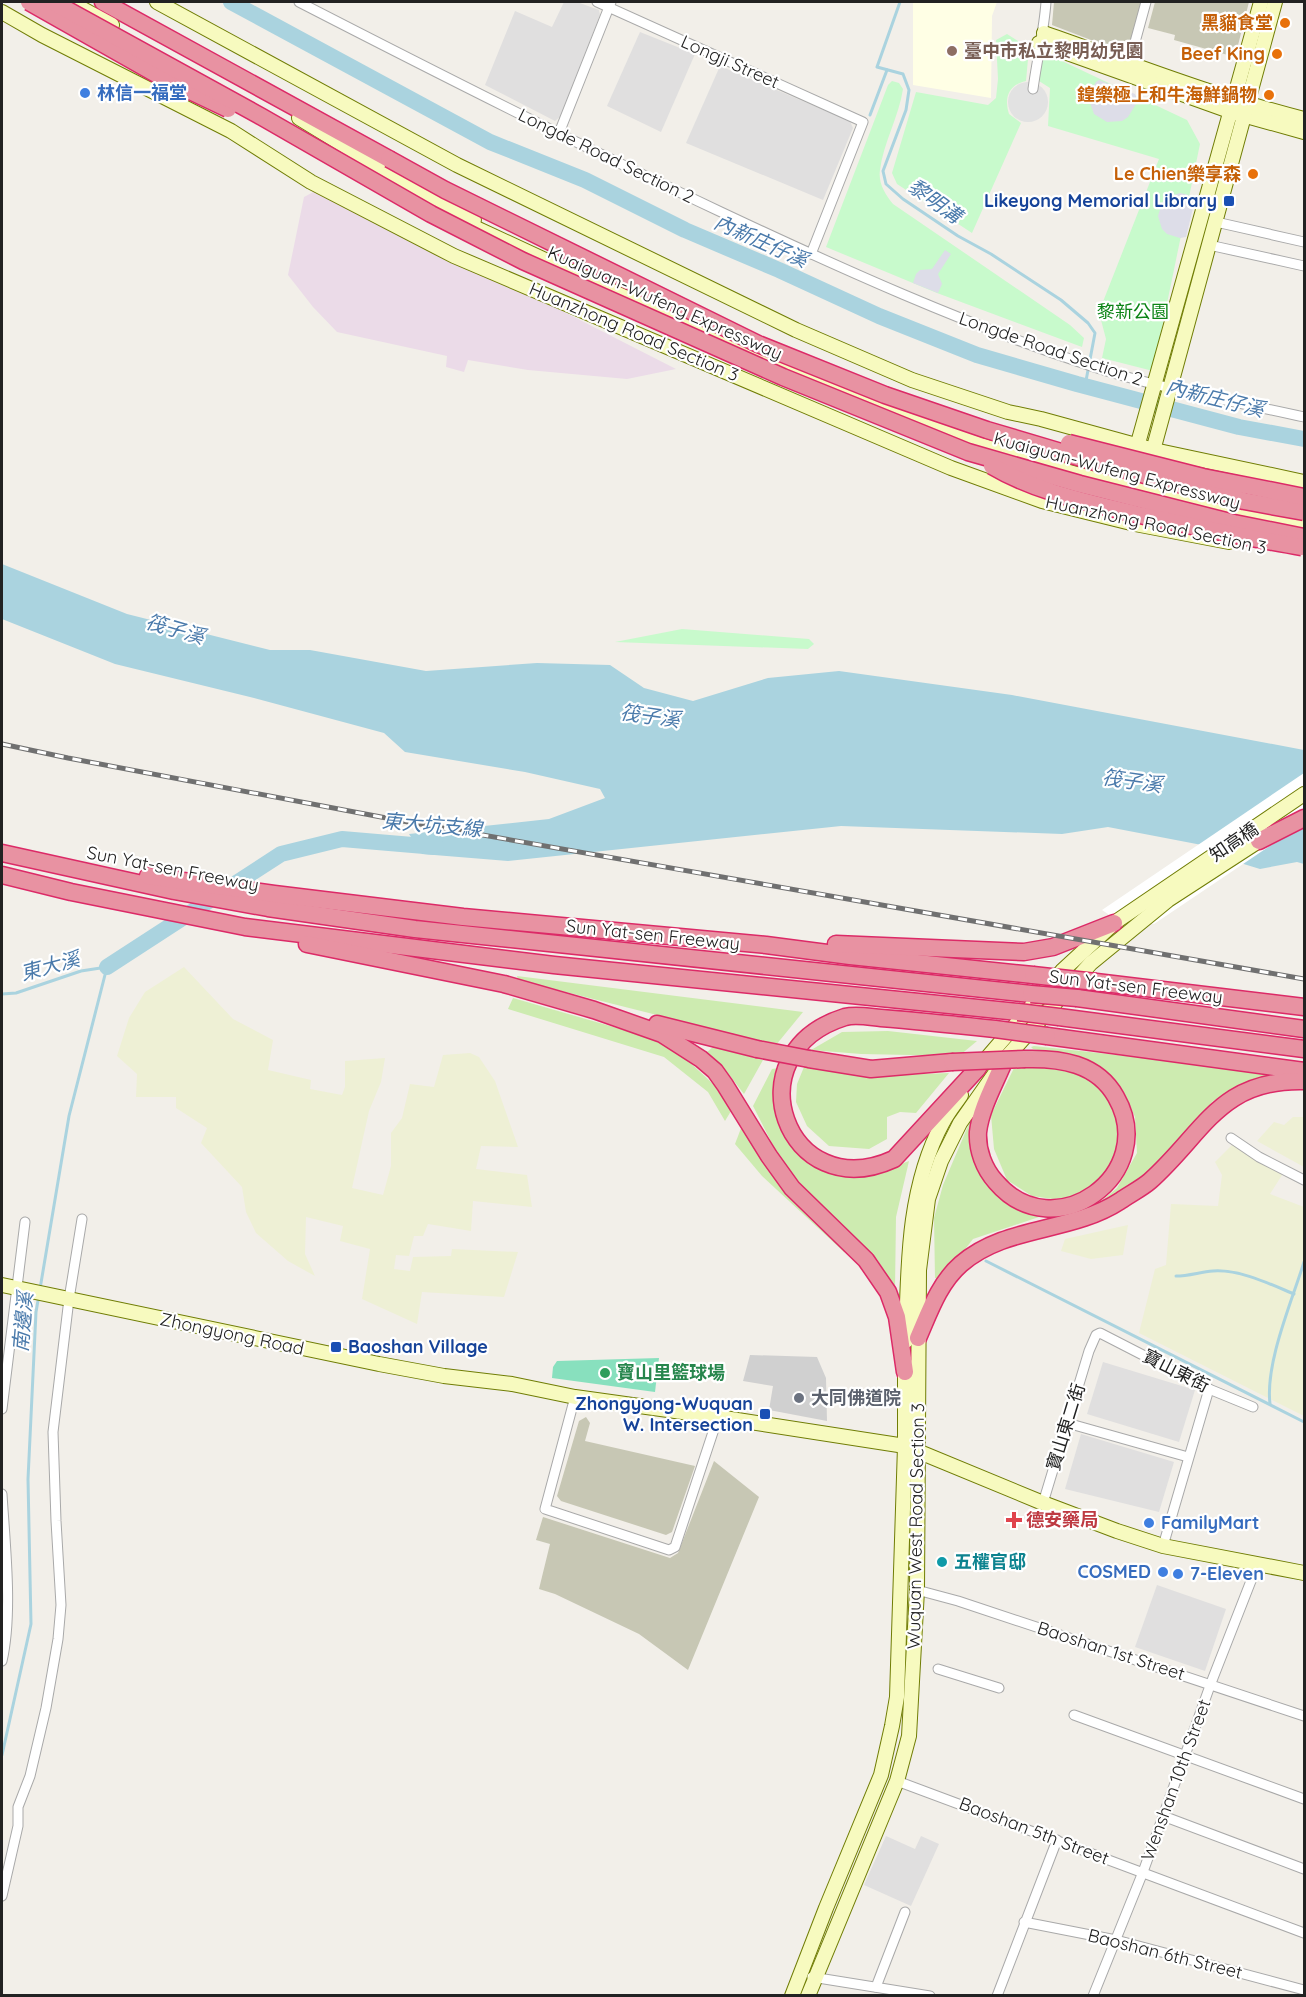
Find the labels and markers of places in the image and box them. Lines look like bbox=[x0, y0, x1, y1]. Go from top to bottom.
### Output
place label: 黑貓食堂 bbox=[1201, 11, 1273, 34]
marker: 黑貓食堂 bbox=[1278, 16, 1292, 30]
place label: 臺中市私立黎明幼兒園 bbox=[964, 39, 1144, 62]
place label: Beef King bbox=[1181, 42, 1265, 65]
marker: 臺中市私立黎明幼兒園 bbox=[945, 44, 959, 58]
marker: Beef King bbox=[1270, 47, 1284, 61]
place label: 林信一福堂 bbox=[97, 81, 187, 104]
place label: 鍠樂極上和牛海鮮鍋物 bbox=[1077, 83, 1257, 106]
marker: 林信一福堂 bbox=[78, 86, 92, 100]
marker: 鍠樂極上和牛海鮮鍋物 bbox=[1262, 88, 1276, 102]
place label: Le Chien樂享森 bbox=[1114, 162, 1241, 185]
marker: Le Chien樂享森 bbox=[1246, 167, 1260, 181]
place label: Likeyong Memorial Library bbox=[984, 189, 1217, 212]
marker: Likeyong Memorial Library bbox=[1222, 194, 1236, 208]
place label: Baoshan Village bbox=[348, 1335, 488, 1358]
marker: Baoshan Village bbox=[329, 1340, 343, 1354]
place label: 寶山里籃球場 bbox=[617, 1361, 725, 1384]
marker: 寶山里籃球場 bbox=[598, 1366, 612, 1380]
place label: 大同佛道院 bbox=[811, 1386, 901, 1409]
marker: 大同佛道院 bbox=[792, 1391, 806, 1405]
place label: Zhongyong-Wuquan W. Intersection bbox=[575, 1392, 753, 1436]
marker: Zhongyong-Wuquan W. Intersection bbox=[758, 1407, 772, 1421]
place label: 德安藥局 bbox=[1026, 1508, 1098, 1531]
place label: FamilyMart bbox=[1161, 1511, 1259, 1534]
marker: 德安藥局 bbox=[1007, 1513, 1021, 1527]
marker: FamilyMart bbox=[1142, 1516, 1156, 1530]
place label: 五權官邸 bbox=[954, 1550, 1026, 1573]
marker: 五權官邸 bbox=[935, 1555, 949, 1569]
place label: COSMED bbox=[1077, 1560, 1151, 1583]
place label: 7-Eleven bbox=[1190, 1562, 1264, 1585]
marker: COSMED bbox=[1156, 1565, 1170, 1579]
marker: 7-Eleven bbox=[1171, 1567, 1185, 1581]

